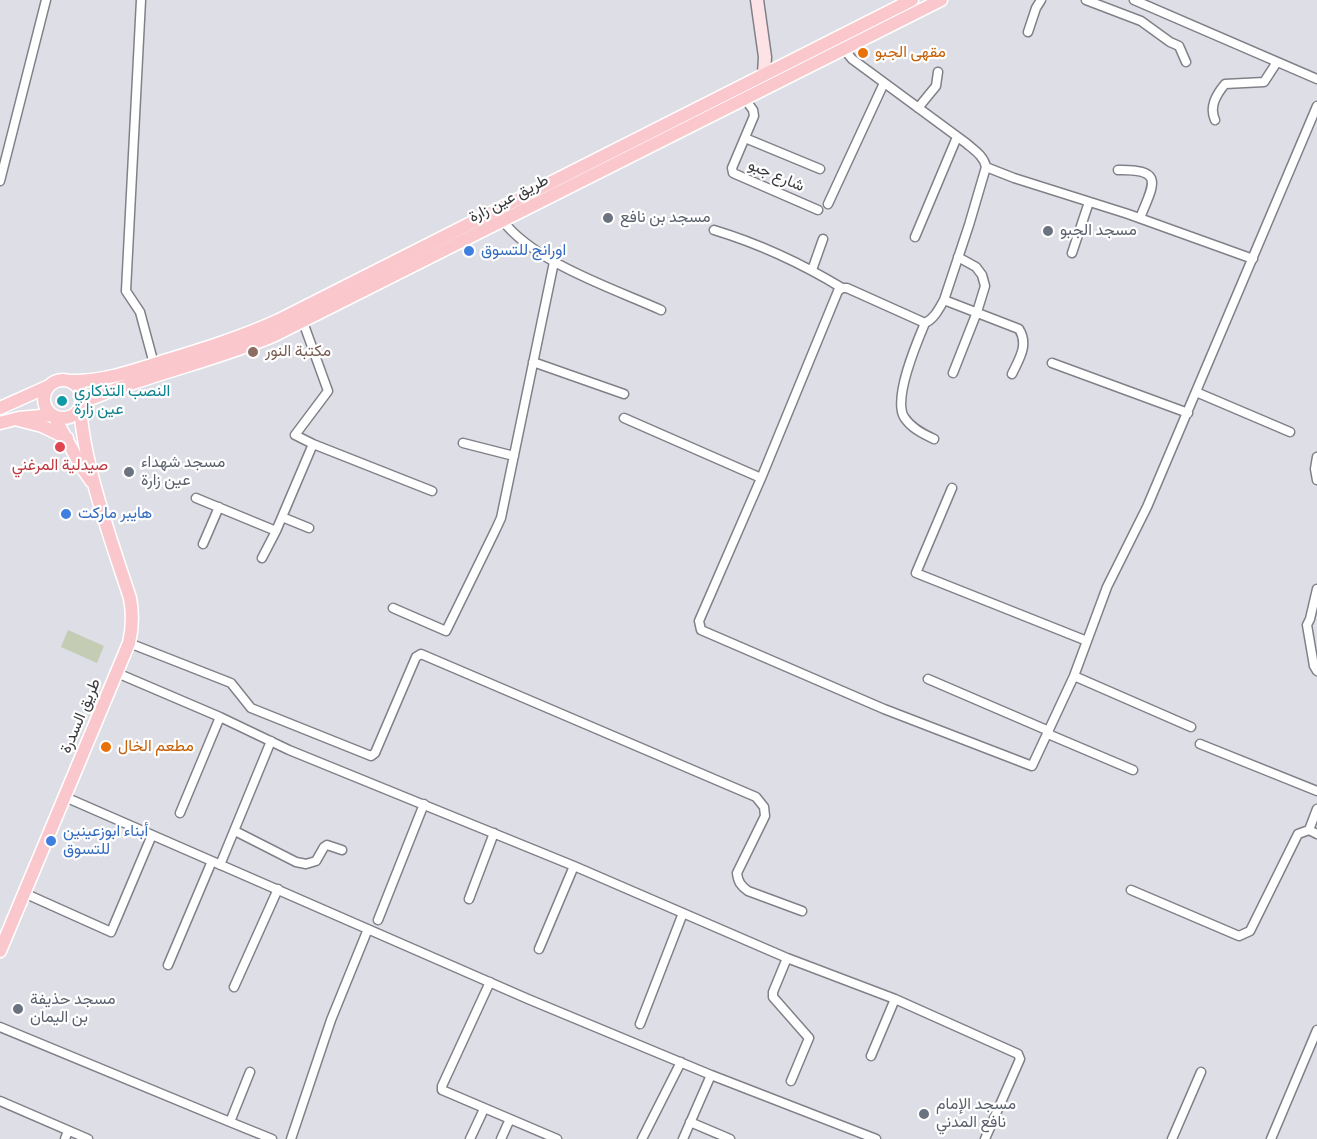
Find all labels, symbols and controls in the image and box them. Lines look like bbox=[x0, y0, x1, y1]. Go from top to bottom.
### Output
place label: مقهى الجبو bbox=[875, 43, 946, 63]
marker: مقهى الجبو bbox=[856, 46, 870, 60]
street label: شارع جبو bbox=[745, 156, 807, 196]
street label: طريق عين زارة bbox=[466, 171, 552, 227]
place label: مسجد بن نافع bbox=[620, 208, 710, 228]
marker: مسجد بن نافع bbox=[601, 211, 615, 225]
place label: مسجد الجبو bbox=[1060, 221, 1137, 241]
marker: مسجد الجبو bbox=[1041, 224, 1055, 238]
place label: اورانج للتسوق bbox=[481, 241, 566, 261]
marker: اورانج للتسوق bbox=[462, 244, 476, 258]
place label: مكتبة النور bbox=[265, 342, 331, 362]
marker: مكتبة النور bbox=[246, 345, 260, 359]
place label: النصب التذكاري عين زارة bbox=[74, 382, 170, 420]
marker: النصب التذكاري عين زارة bbox=[55, 394, 69, 408]
marker: صيدلية المرغني bbox=[53, 440, 67, 454]
place label: مسجد شهداء عين زارة bbox=[141, 453, 225, 491]
place label: صيدلية المرغني bbox=[12, 456, 108, 476]
marker: مسجد شهداء عين زارة bbox=[122, 465, 136, 479]
place label: هايبر ماركت bbox=[78, 504, 152, 524]
marker: هايبر ماركت bbox=[59, 507, 73, 521]
street label: طريق السدرة bbox=[57, 676, 105, 756]
place label: مطعم الخال bbox=[118, 737, 194, 757]
marker: مطعم الخال bbox=[99, 740, 113, 754]
place label: أبناء ابوزعينين للتسوق bbox=[63, 822, 148, 860]
marker: أبناء ابوزعينين للتسوق bbox=[44, 834, 58, 848]
place label: مسجد حذيفة بن اليمان bbox=[30, 990, 115, 1028]
marker: مسجد حذيفة بن اليمان bbox=[11, 1002, 25, 1016]
place label: مسجد الإمام نافع المدني bbox=[936, 1095, 1016, 1133]
marker: مسجد الإمام نافع المدني bbox=[917, 1107, 931, 1121]

